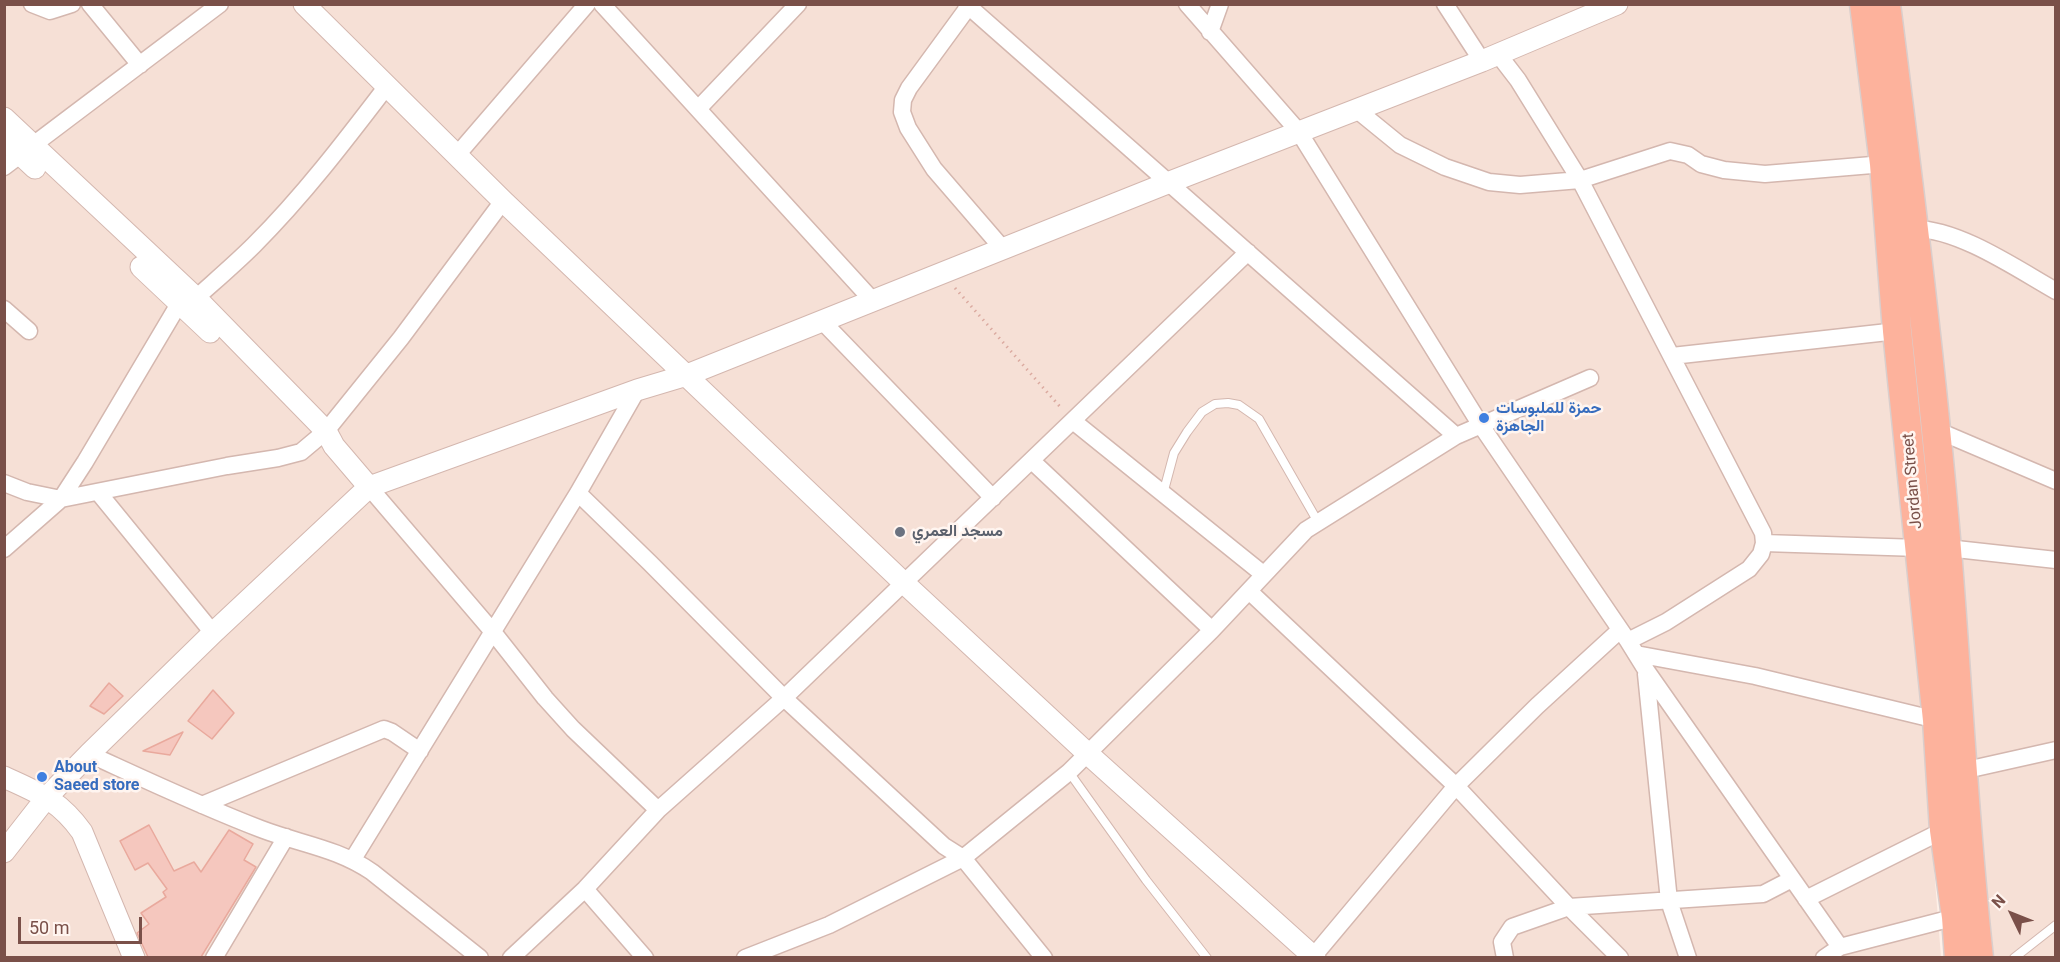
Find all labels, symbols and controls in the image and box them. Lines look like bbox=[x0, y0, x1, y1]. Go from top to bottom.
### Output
place label: حمزة للملبوسات الجاهزة bbox=[1496, 399, 1601, 437]
marker: حمزة للملبوسات الجاهزة bbox=[1477, 411, 1491, 425]
street label: Jordan Street bbox=[1899, 432, 1927, 530]
place label: مسجد العمري bbox=[912, 522, 1003, 542]
marker: مسجد العمري bbox=[893, 525, 907, 539]
place label: About Saeed store bbox=[54, 758, 139, 796]
marker: About Saeed store bbox=[35, 770, 49, 784]
north arrow bbox=[1982, 884, 2042, 944]
text: N bbox=[1988, 891, 2009, 912]
scale bar bbox=[21, 905, 146, 943]
text: 50 m bbox=[29, 917, 69, 938]

